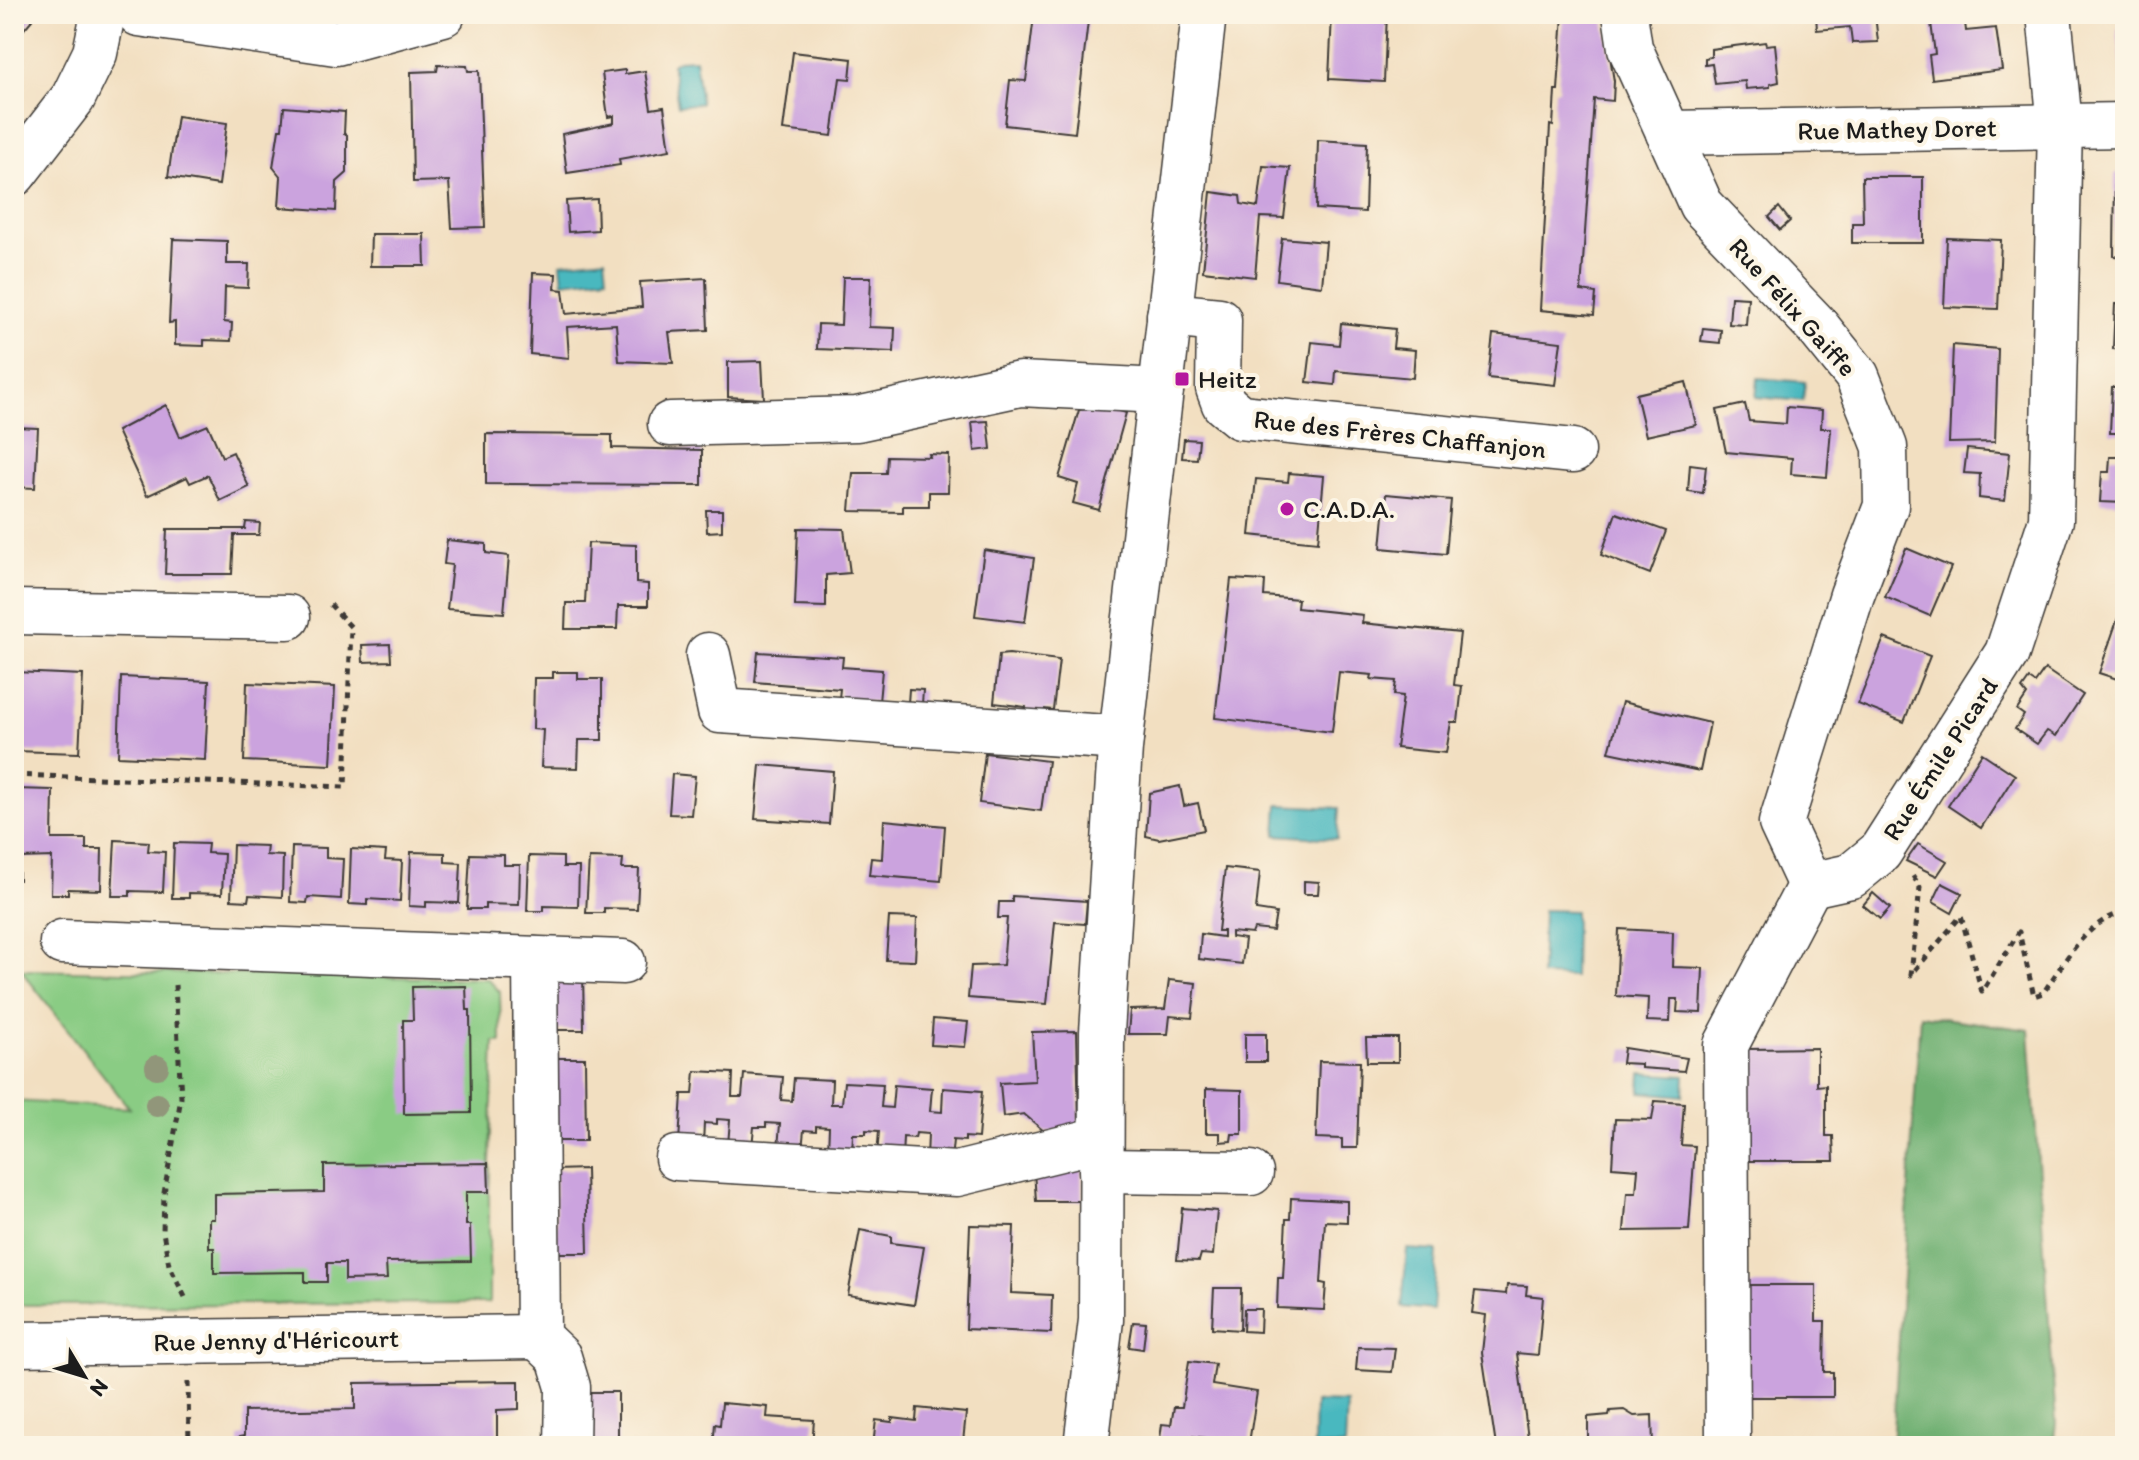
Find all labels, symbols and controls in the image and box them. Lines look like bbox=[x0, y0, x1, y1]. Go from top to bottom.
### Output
street label: Rue Mathey Doret bbox=[1797, 111, 1997, 147]
street label: Rue Félix Gaiffe bbox=[1722, 231, 1864, 383]
place label: Heitz bbox=[1198, 363, 1257, 395]
marker: Heitz bbox=[1173, 370, 1191, 388]
street label: Rue des Frères Chaffanjon bbox=[1252, 403, 1548, 465]
place label: C.A.D.A. bbox=[1303, 493, 1395, 525]
marker: C.A.D.A. bbox=[1278, 500, 1296, 518]
street label: Rue Émile Picard bbox=[1875, 671, 2005, 847]
street label: Rue Jenny d'Héricourt bbox=[153, 1322, 399, 1358]
north arrow bbox=[44, 1336, 124, 1416]
text: N bbox=[84, 1374, 115, 1402]

